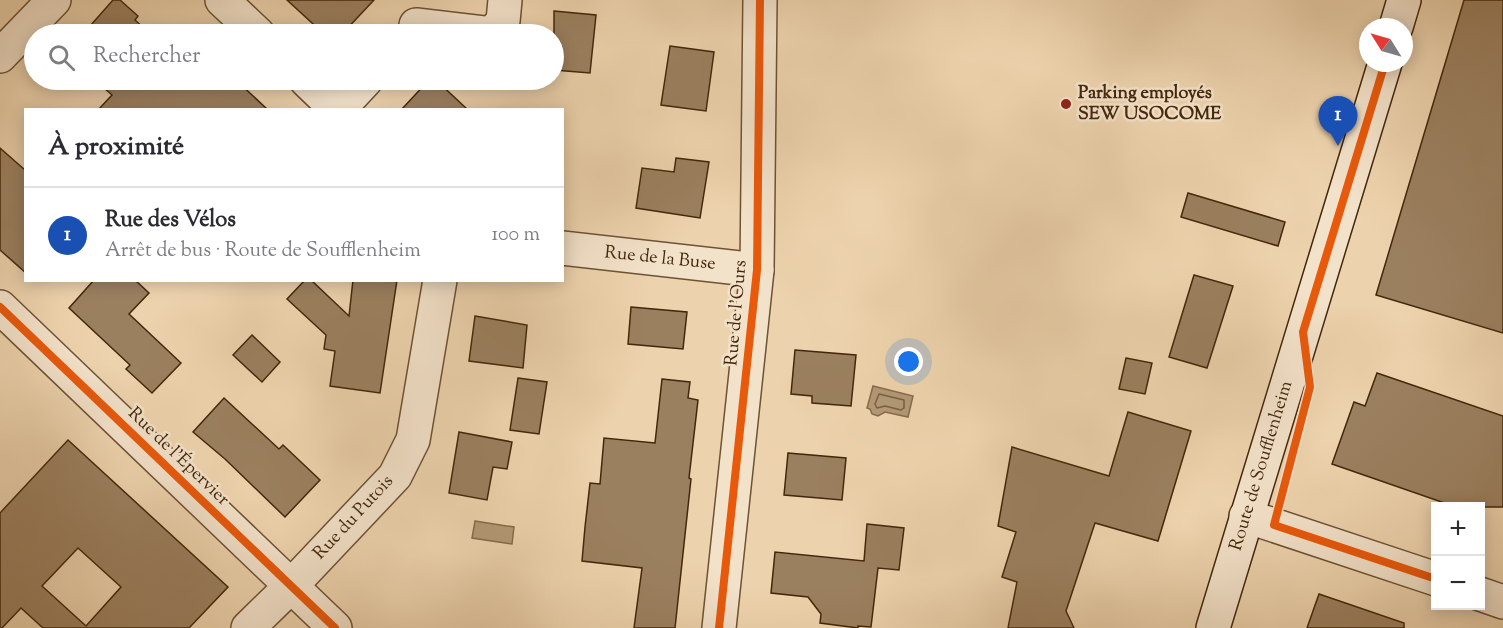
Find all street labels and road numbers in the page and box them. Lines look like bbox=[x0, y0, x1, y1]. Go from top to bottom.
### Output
street label: Rue de la Buse bbox=[603, 240, 717, 278]
street label: Rue de l'Ours bbox=[719, 259, 755, 367]
street label: Route de Soufflenheim bbox=[1224, 378, 1300, 554]
street label: Rue de l'Épervier bbox=[121, 402, 235, 513]
street label: Rue du Putois bbox=[308, 470, 400, 566]

